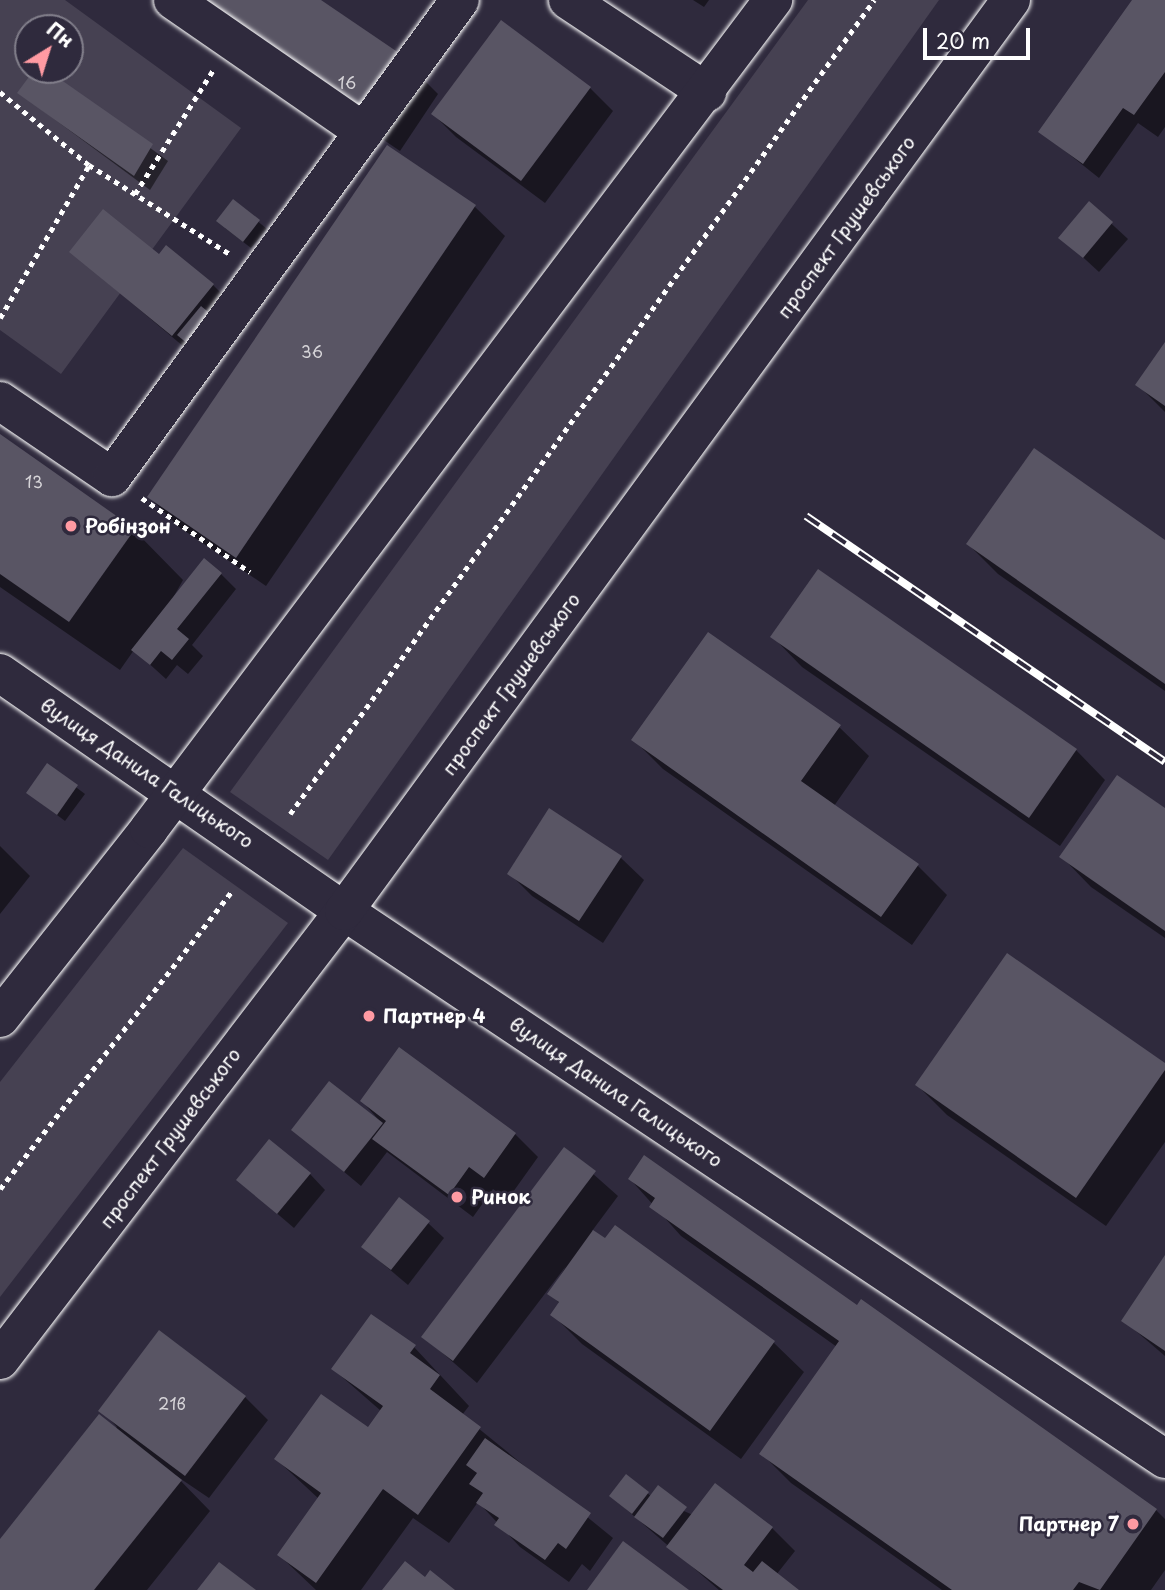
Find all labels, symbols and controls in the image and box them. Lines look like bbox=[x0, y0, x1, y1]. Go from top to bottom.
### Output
north arrow bbox=[14, 14, 84, 84]
scale bar bbox=[927, 14, 1034, 58]
text: Пн bbox=[41, 15, 80, 54]
text: 20 m bbox=[936, 24, 990, 56]
house number: 16 bbox=[338, 72, 356, 92]
street label: проспект Грушевського bbox=[772, 131, 920, 323]
house number: 36 bbox=[301, 341, 323, 361]
house number: 13 bbox=[25, 471, 43, 491]
place label: Робінзон bbox=[85, 515, 171, 537]
marker: Робінзон bbox=[63, 518, 79, 534]
street label: проспект Грушевського bbox=[437, 588, 585, 780]
street label: вулиця Данила Галицького bbox=[35, 693, 259, 853]
place label: Партнер 4 bbox=[383, 1005, 485, 1027]
marker: Партнер 4 bbox=[361, 1008, 377, 1024]
street label: вулиця Данила Галицького bbox=[504, 1012, 728, 1172]
street label: проспект Грушевського bbox=[95, 1043, 245, 1233]
place label: Ринок bbox=[471, 1186, 530, 1208]
marker: Ринок bbox=[449, 1189, 465, 1205]
house number: 21в bbox=[158, 1393, 186, 1413]
place label: Партнер 7 bbox=[1019, 1513, 1119, 1535]
marker: Партнер 7 bbox=[1125, 1516, 1141, 1532]

